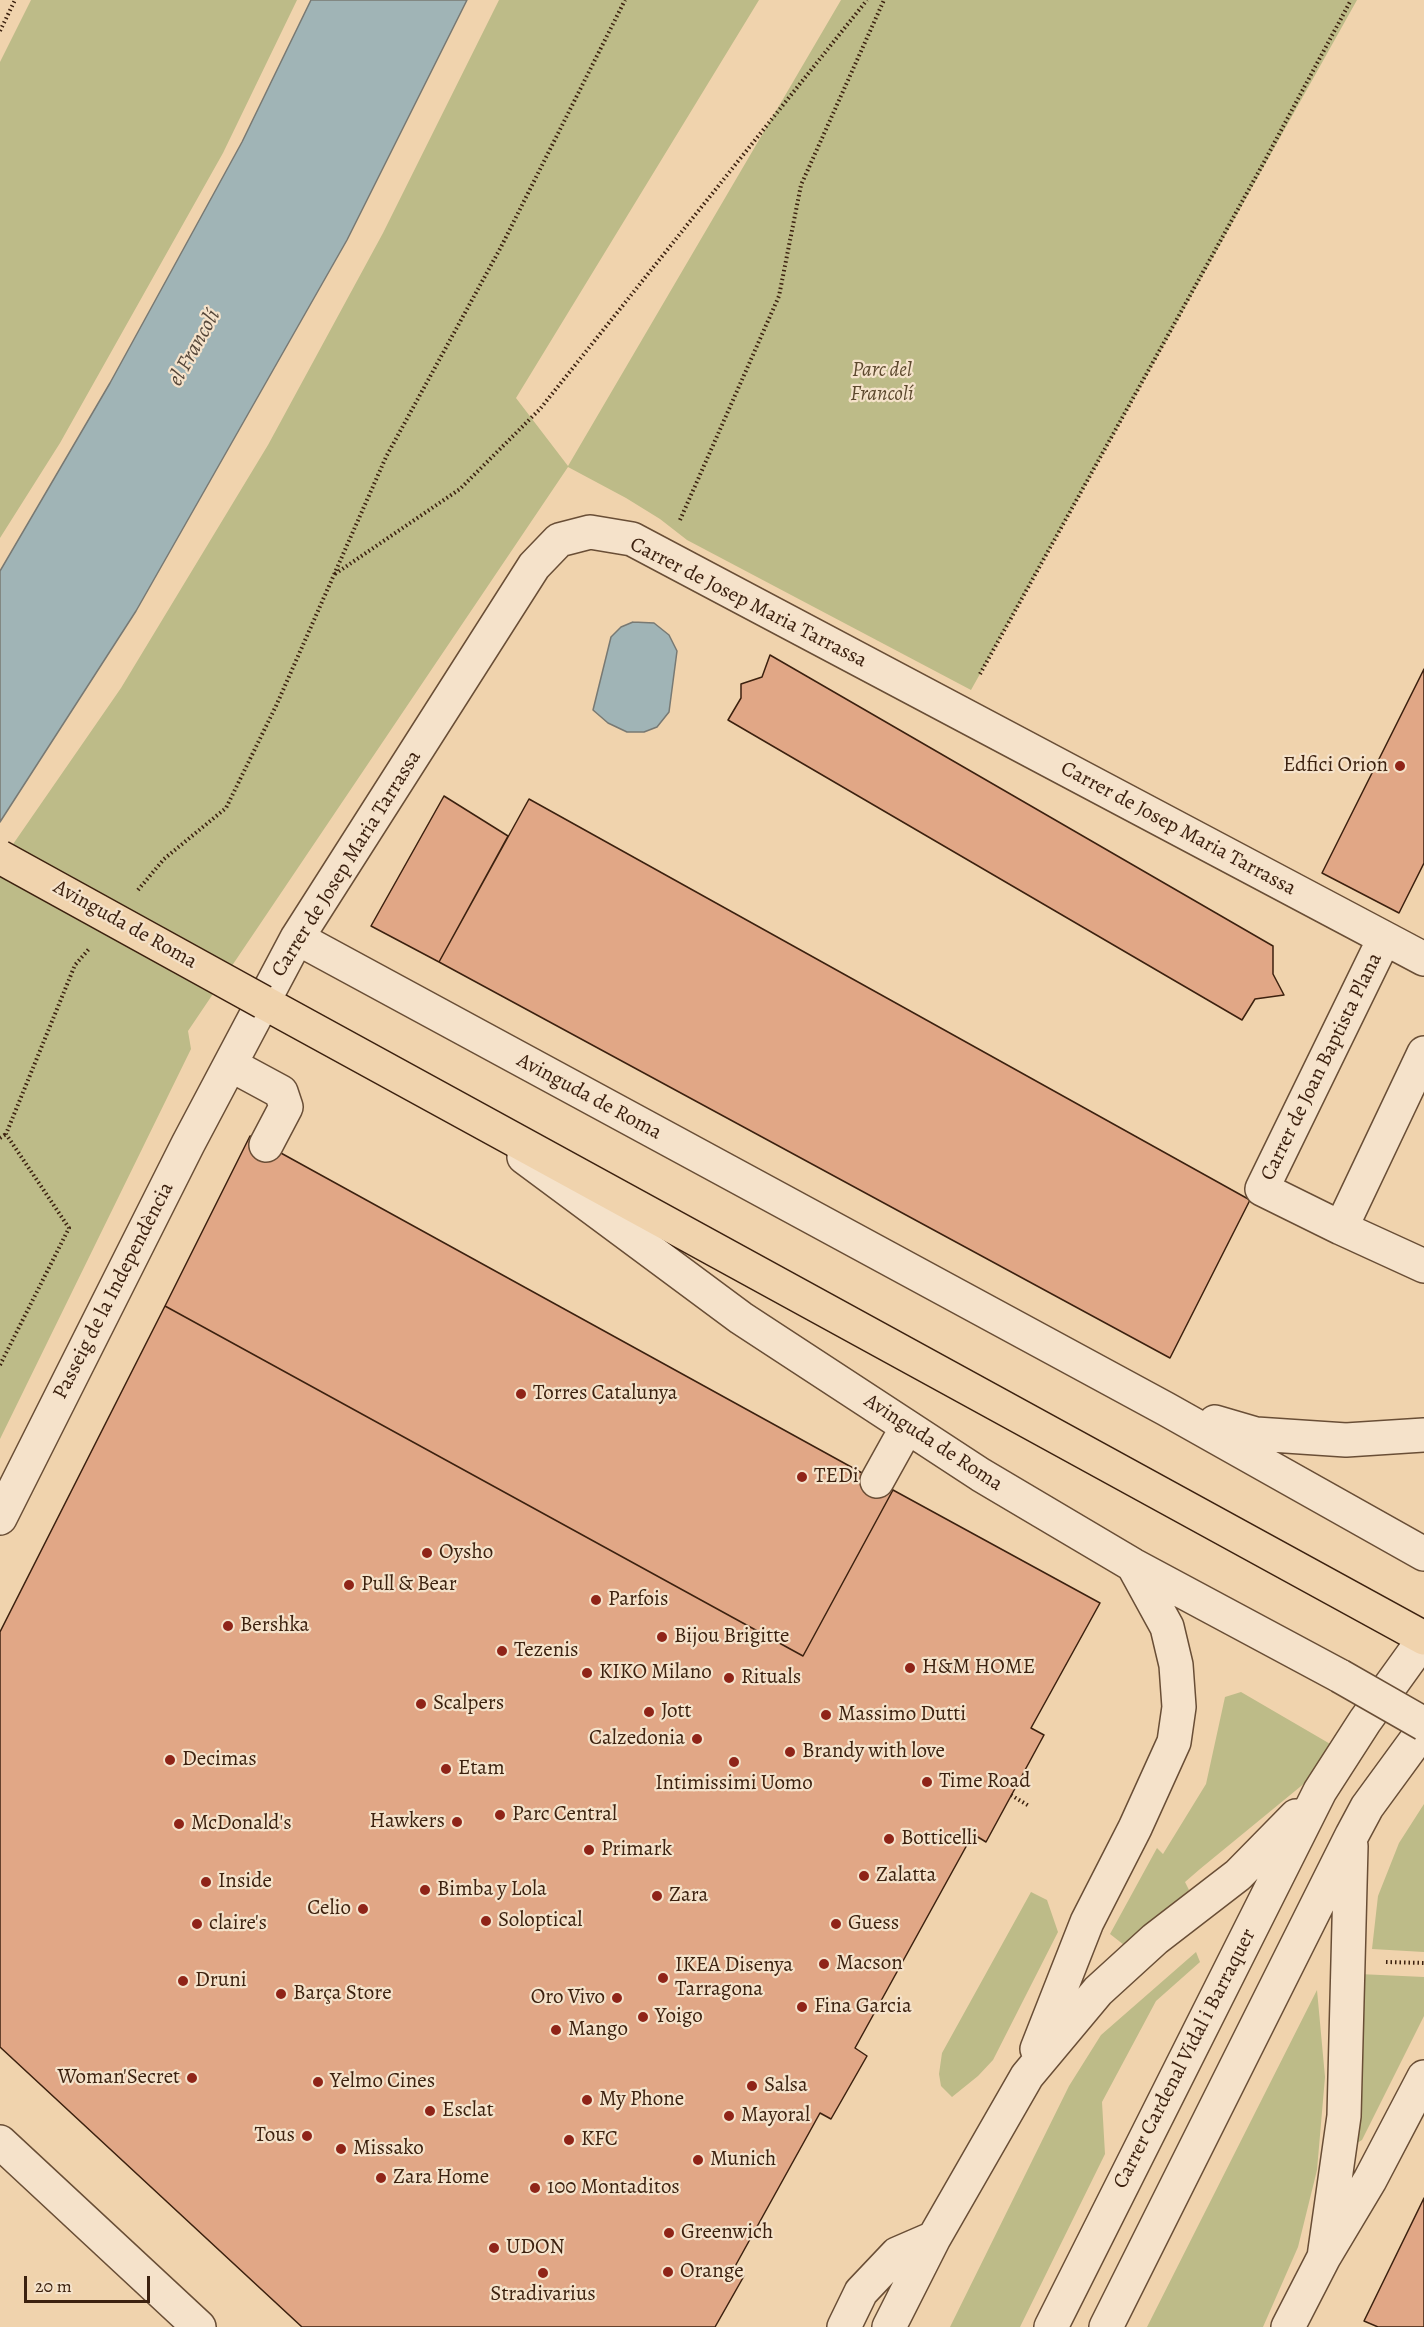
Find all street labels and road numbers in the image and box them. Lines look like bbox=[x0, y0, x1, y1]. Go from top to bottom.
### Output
street label: Carrer de Josep Maria Tarrassa bbox=[625, 532, 871, 674]
street label: Carrer de Josep Maria Tarrassa bbox=[267, 746, 427, 982]
street label: Carrer de Josep Maria Tarrassa bbox=[1056, 756, 1300, 902]
street label: Avinguda de Roma bbox=[49, 875, 201, 975]
street label: Carrer de Joan Baptista Plana bbox=[1256, 949, 1388, 1185]
street label: Avinguda de Roma bbox=[512, 1048, 666, 1146]
street label: Passeig de la Independència bbox=[48, 1178, 180, 1404]
street label: Avinguda de Roma bbox=[859, 1389, 1007, 1497]
street label: Carrer Cardenal Vidal i Barraquer bbox=[1108, 1925, 1262, 2193]

